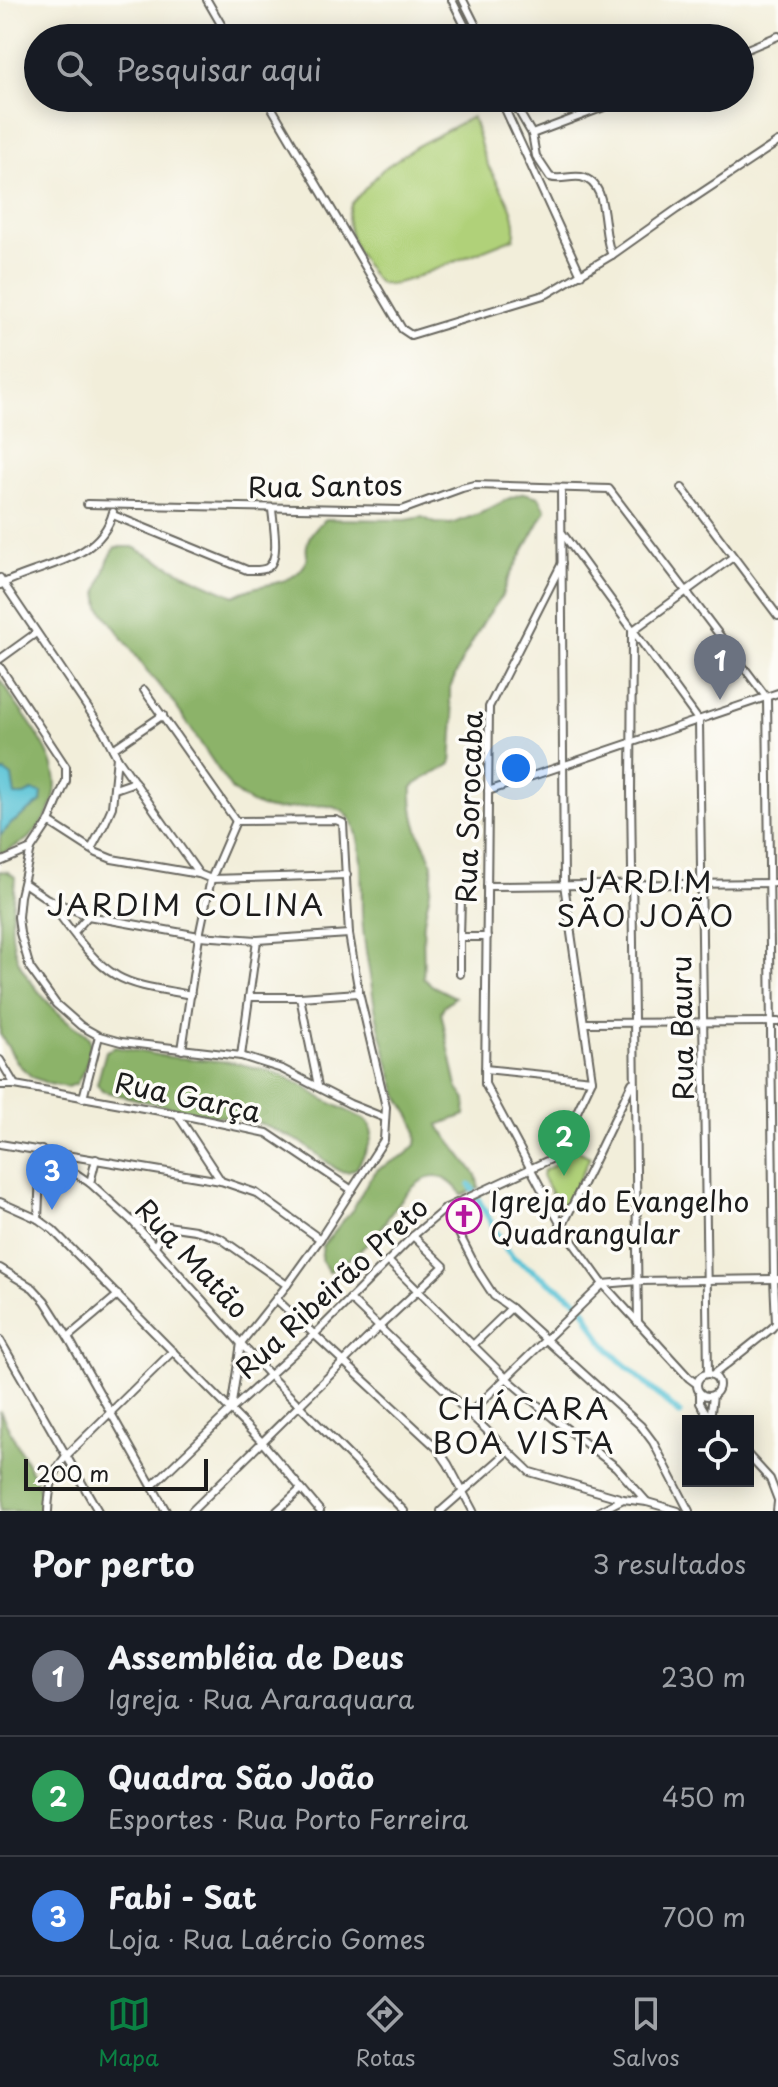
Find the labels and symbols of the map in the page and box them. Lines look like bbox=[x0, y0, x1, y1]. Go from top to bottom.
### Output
street label: Rua Santos bbox=[247, 462, 403, 508]
pin: 1 bbox=[694, 634, 746, 700]
street label: Rua Sorocaba bbox=[443, 710, 493, 904]
your location bbox=[496, 748, 536, 788]
district label: JARDIM SÃO JOÃO bbox=[557, 858, 735, 937]
district label: JARDIM COLINA bbox=[47, 881, 325, 926]
street label: Rua Bauru bbox=[658, 955, 704, 1101]
street label: Rua Garça bbox=[111, 1060, 265, 1132]
pin: 2 bbox=[538, 1110, 590, 1176]
pin: 3 bbox=[26, 1144, 78, 1210]
place label: Igreja do Evangelho Quadrangular bbox=[490, 1179, 749, 1254]
street label: Rua Ribeirão Preto bbox=[225, 1186, 437, 1388]
street label: Rua Matão bbox=[126, 1188, 260, 1328]
church icon: Igreja do Evangelho Quadrangular bbox=[445, 1197, 483, 1235]
district label: CHÁCARA BOA VISTA bbox=[433, 1385, 615, 1464]
scale bar bbox=[24, 1455, 208, 1491]

